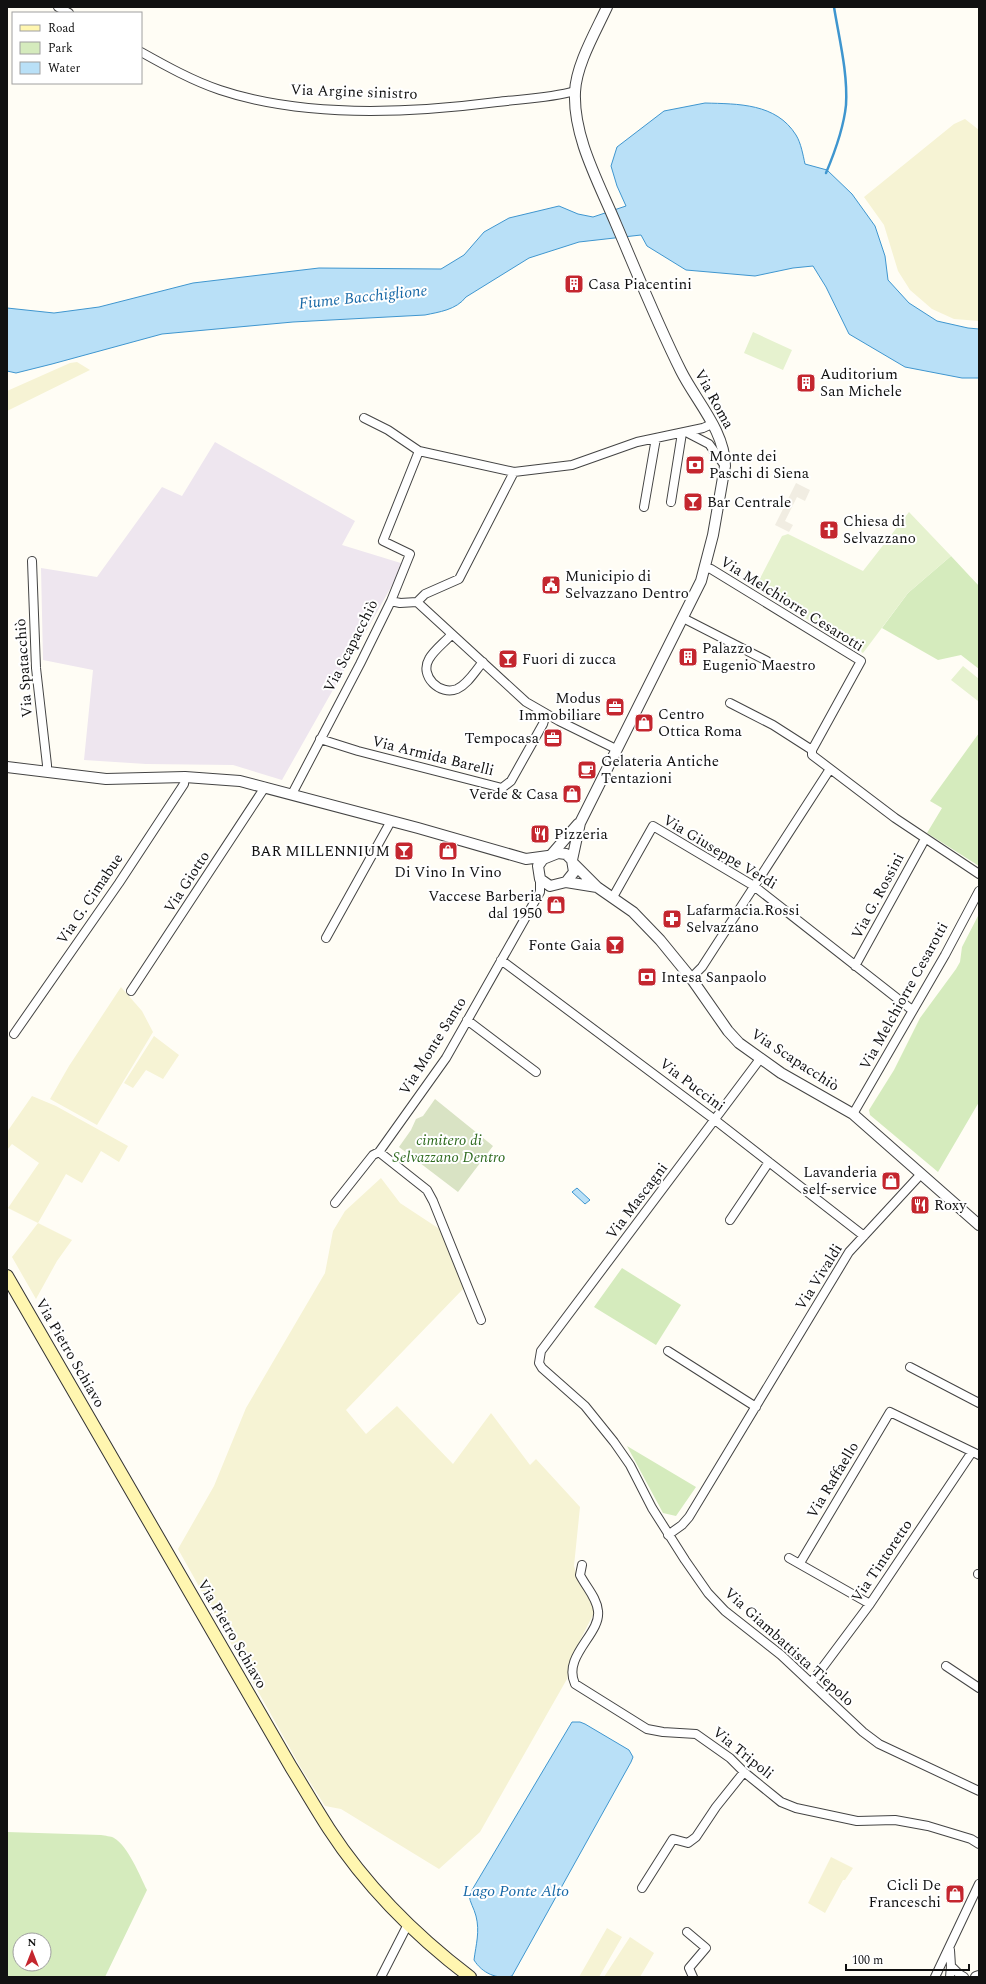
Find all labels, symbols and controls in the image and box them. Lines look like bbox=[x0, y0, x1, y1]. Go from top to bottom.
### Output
legend bbox=[12, 12, 142, 84]
text: Road bbox=[48, 19, 75, 38]
text: Park bbox=[48, 39, 73, 58]
text: Water bbox=[48, 59, 80, 78]
street label: Via Argine sinistro bbox=[290, 78, 418, 106]
building icon: Casa Piacentini bbox=[563, 273, 585, 295]
place label: Casa Piacentini bbox=[588, 273, 692, 296]
water label: Fiume Bacchiglione bbox=[297, 278, 429, 316]
place label: Auditorium San Michele bbox=[820, 363, 902, 403]
street label: Via Roma bbox=[688, 365, 740, 434]
building icon: Auditorium San Michele bbox=[795, 372, 817, 394]
place label: Monte dei Paschi di Siena bbox=[709, 445, 810, 485]
bank icon: Monte dei Paschi di Siena bbox=[684, 454, 706, 476]
bar icon: Bar Centrale bbox=[682, 491, 704, 513]
place label: Bar Centrale bbox=[707, 491, 791, 514]
place label: Chiesa di Selvazzano bbox=[843, 510, 916, 550]
church icon: Chiesa di Selvazzano bbox=[818, 519, 840, 541]
street label: Via Melchiorre Cesarotti bbox=[716, 550, 868, 658]
place label: Municipio di Selvazzano Dentro bbox=[565, 565, 689, 605]
public building icon: Municipio di Selvazzano Dentro bbox=[540, 574, 562, 596]
street label: Via Scapacchiò bbox=[318, 596, 384, 696]
street label: Via Spatacchiò bbox=[9, 618, 39, 718]
place label: Palazzo Eugenio Maestro bbox=[702, 637, 816, 677]
building icon: Palazzo Eugenio Maestro bbox=[677, 646, 699, 668]
bar icon: Fuori di zucca bbox=[497, 648, 519, 670]
place label: Fuori di zucca bbox=[522, 648, 617, 671]
place label: Modus Immobiliare bbox=[519, 687, 601, 727]
office icon: Modus Immobiliare bbox=[604, 696, 626, 718]
place label: Centro Ottica Roma bbox=[658, 703, 743, 743]
shop icon: Centro Ottica Roma bbox=[633, 712, 655, 734]
place label: Tempocasa bbox=[464, 727, 540, 750]
office icon: Tempocasa bbox=[542, 727, 564, 749]
street label: Via Armida Barelli bbox=[370, 730, 496, 782]
place label: Gelateria Antiche Tentazioni bbox=[601, 750, 719, 790]
cafe icon: Gelateria Antiche Tentazioni bbox=[576, 759, 598, 781]
place label: Verde & Casa bbox=[469, 783, 559, 806]
shop icon: Verde & Casa bbox=[561, 783, 583, 805]
street label: Via Giuseppe Verdi bbox=[658, 809, 782, 895]
restaurant icon: Pizzeria bbox=[529, 823, 551, 845]
place label: Pizzeria bbox=[554, 823, 608, 846]
place label: BAR MILLENNIUM bbox=[251, 840, 390, 863]
bar icon: BAR MILLENNIUM bbox=[393, 840, 415, 862]
shop icon: Di Vino In Vino bbox=[437, 840, 459, 862]
street label: Via Giotto bbox=[158, 846, 216, 918]
street label: Via G. Cimabue bbox=[51, 849, 129, 949]
street label: Via G. Rossini bbox=[846, 849, 910, 943]
place label: Di Vino In Vino bbox=[394, 861, 502, 884]
place label: Vaccese Barberia dal 1950 bbox=[428, 885, 543, 925]
shop icon: Vaccese Barberia dal 1950 bbox=[545, 894, 567, 916]
place label: Lafarmacia.Rossi Selvazzano bbox=[686, 899, 800, 939]
pharmacy icon: Lafarmacia.Rossi Selvazzano bbox=[661, 908, 683, 930]
street label: Via Melchiorre Cesarotti bbox=[854, 918, 954, 1074]
place label: Fonte Gaia bbox=[528, 934, 602, 957]
bar icon: Fonte Gaia bbox=[604, 934, 626, 956]
bank icon: Intesa Sanpaolo bbox=[636, 966, 658, 988]
place label: Intesa Sanpaolo bbox=[661, 966, 767, 989]
street label: Via Monte Santo bbox=[394, 992, 472, 1100]
street label: Via Scapacchiò bbox=[746, 1023, 844, 1097]
street label: Via Puccini bbox=[654, 1053, 730, 1117]
park label: cimitero di Selvazzano Dentro bbox=[393, 1129, 505, 1169]
street label: Via Mascagni bbox=[600, 1158, 674, 1244]
place label: Lavanderia self-service bbox=[802, 1161, 878, 1201]
shop icon: Lavanderia self-service bbox=[880, 1170, 902, 1192]
restaurant icon: Roxy bbox=[909, 1194, 931, 1216]
place label: Roxy bbox=[934, 1194, 967, 1217]
street label: Via Vivaldi bbox=[789, 1239, 849, 1315]
street label: Via Pietro Schiavo bbox=[29, 1294, 111, 1412]
street label: Via Raffaello bbox=[801, 1437, 865, 1523]
street label: Via Tintoretto bbox=[846, 1515, 918, 1607]
street label: Via Pietro Schiavo bbox=[191, 1575, 273, 1693]
street label: Via Giambattista Tiepolo bbox=[719, 1582, 859, 1712]
street label: Via Tripoli bbox=[707, 1721, 779, 1785]
place label: Cicli De Franceschi bbox=[869, 1874, 941, 1914]
water label: Lago Ponte Alto bbox=[463, 1879, 569, 1903]
shop icon: Cicli De Franceschi bbox=[944, 1883, 966, 1905]
north arrow bbox=[12, 1932, 52, 1972]
text: N bbox=[28, 1934, 37, 1951]
scale bar bbox=[846, 1946, 969, 1972]
text: 100 m bbox=[852, 1951, 883, 1970]

